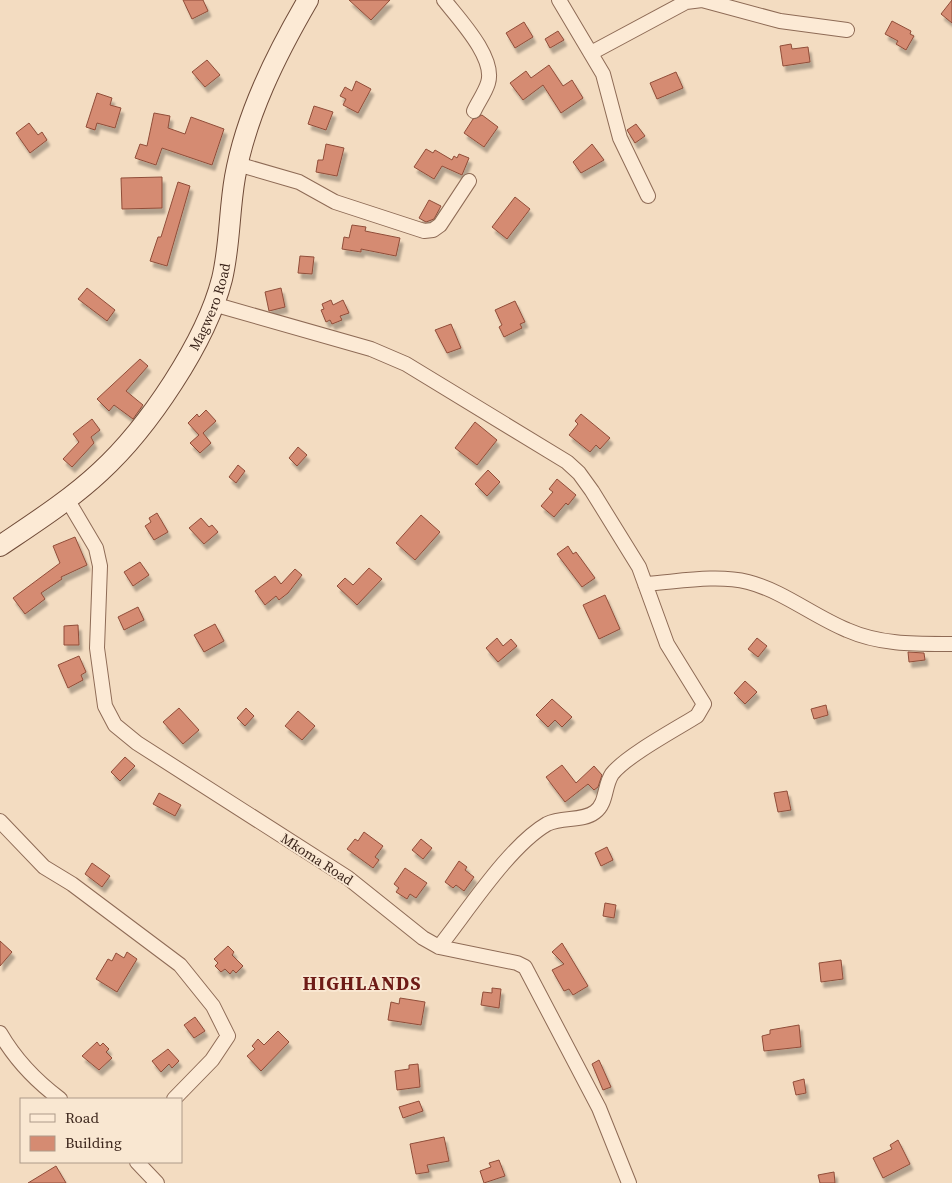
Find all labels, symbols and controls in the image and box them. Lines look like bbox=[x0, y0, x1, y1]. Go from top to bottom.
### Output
street label: Magwero Road bbox=[184, 261, 235, 354]
street label: Mkoma Road bbox=[277, 828, 357, 890]
district label: HIGHLANDS bbox=[303, 970, 421, 996]
legend bbox=[20, 1098, 182, 1163]
text: Road bbox=[65, 1107, 99, 1128]
text: Building bbox=[65, 1132, 122, 1153]

